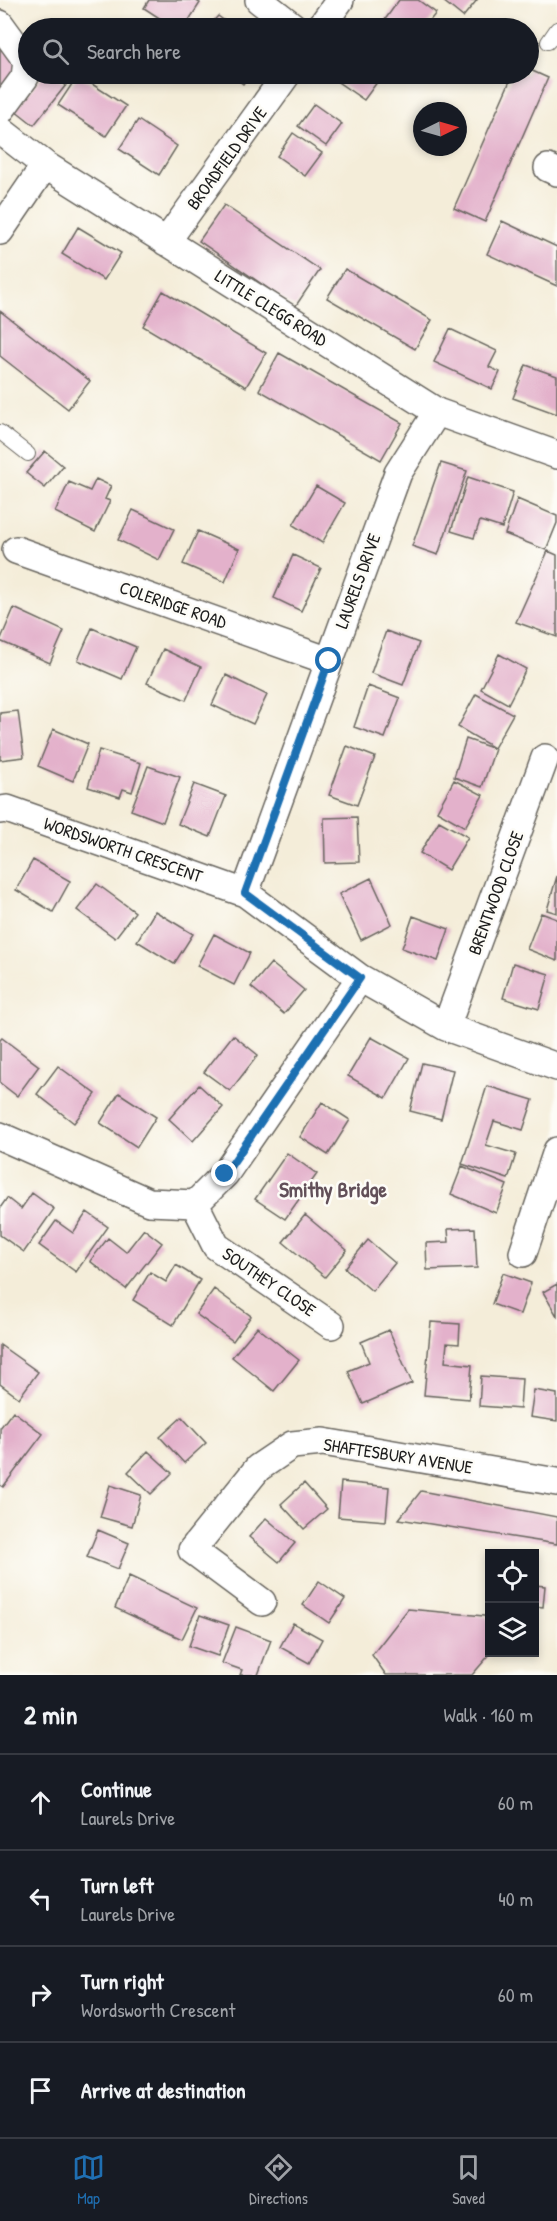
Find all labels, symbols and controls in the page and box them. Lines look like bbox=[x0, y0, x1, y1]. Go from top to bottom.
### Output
search box bbox=[18, 18, 539, 84]
icon: search bbox=[39, 35, 72, 68]
text: Search here bbox=[87, 36, 181, 66]
street label: BROADFIELD DRIVE bbox=[181, 101, 273, 214]
north arrow bbox=[413, 102, 467, 156]
street label: LITTLE CLEGG ROAD bbox=[210, 263, 333, 352]
street label: LAURELS DRIVE bbox=[329, 530, 386, 632]
street label: COLERIDGE ROAD bbox=[116, 575, 230, 635]
route start bbox=[315, 647, 341, 673]
street label: WORDSWORTH CRESCENT bbox=[40, 811, 206, 889]
street label: BRENTWOOD CLOSE bbox=[462, 828, 529, 958]
route end bbox=[211, 1160, 237, 1186]
district label: Smithy Bridge bbox=[279, 1175, 387, 1205]
street label: SOUTHEY CLOSE bbox=[218, 1241, 321, 1322]
street label: SHAFTESBURY AVENUE bbox=[322, 1431, 474, 1480]
map controls bbox=[485, 1549, 539, 1657]
button: locate bbox=[485, 1549, 539, 1603]
button: layers bbox=[485, 1603, 539, 1657]
text: 2 min bbox=[24, 1697, 77, 1732]
text: Walk · 160 m bbox=[444, 1701, 533, 1728]
text: Continue bbox=[81, 1774, 152, 1804]
icon: ahead bbox=[24, 1786, 57, 1819]
text: 60 m bbox=[498, 1789, 533, 1816]
text: Laurels Drive bbox=[81, 1804, 175, 1831]
text: Turn left bbox=[81, 1870, 154, 1900]
icon: left bbox=[24, 1882, 57, 1915]
text: 40 m bbox=[498, 1885, 533, 1912]
text: Laurels Drive bbox=[81, 1900, 175, 1927]
text: Turn right bbox=[81, 1966, 164, 1996]
icon: right bbox=[24, 1978, 57, 2011]
text: 60 m bbox=[498, 1981, 533, 2008]
text: Wordsworth Crescent bbox=[81, 1996, 235, 2023]
icon: arrive bbox=[24, 2074, 57, 2107]
text: Arrive at destination bbox=[81, 2075, 246, 2105]
tab: Map bbox=[72, 2151, 105, 2209]
tab: Directions bbox=[249, 2151, 308, 2209]
tab: Saved bbox=[452, 2151, 485, 2209]

